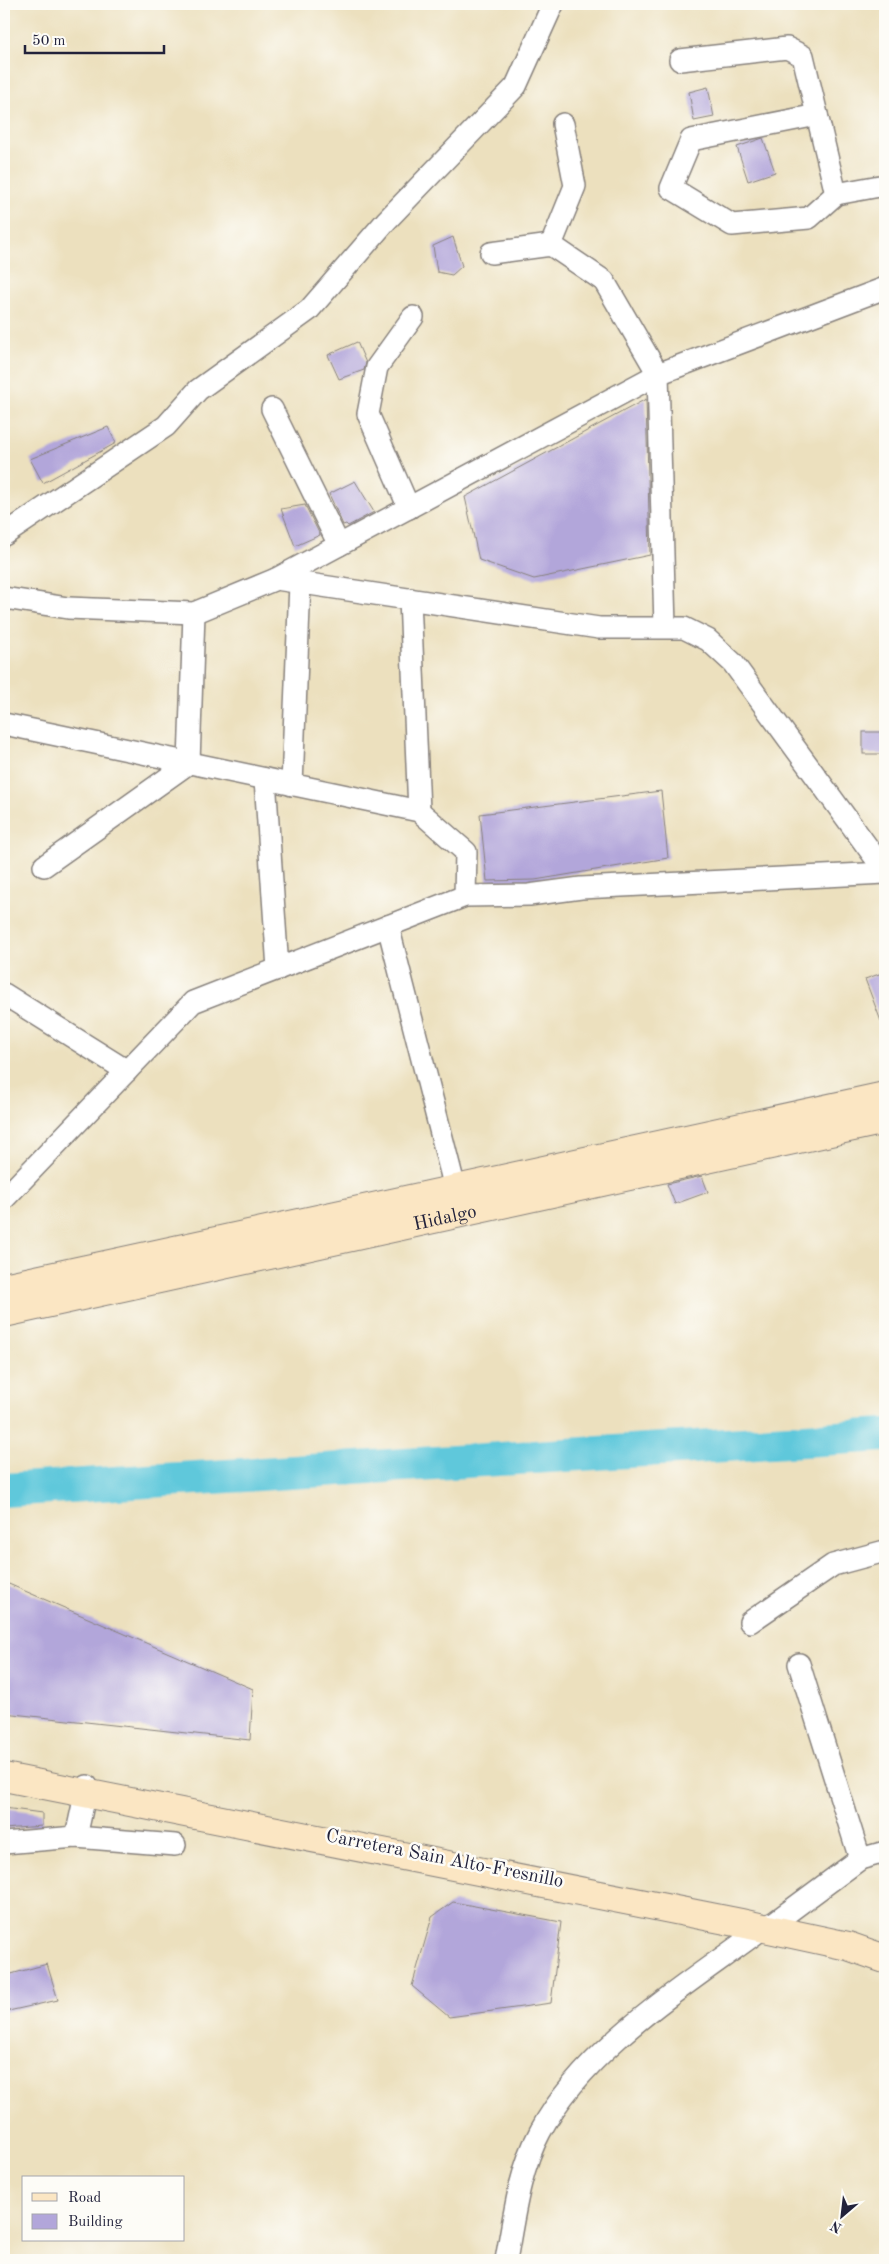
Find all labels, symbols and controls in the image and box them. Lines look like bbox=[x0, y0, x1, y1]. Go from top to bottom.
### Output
scale bar bbox=[25, 22, 164, 54]
text: 50 m bbox=[32, 34, 66, 49]
street label: Hidalgo bbox=[412, 1203, 479, 1235]
street label: Carretera Sain Alto-Fresnillo bbox=[324, 1827, 565, 1892]
legend bbox=[22, 2176, 185, 2242]
text: Road bbox=[68, 2191, 102, 2206]
north arrow bbox=[816, 2192, 866, 2242]
text: Building bbox=[68, 2215, 123, 2230]
text: N bbox=[828, 2218, 844, 2235]

